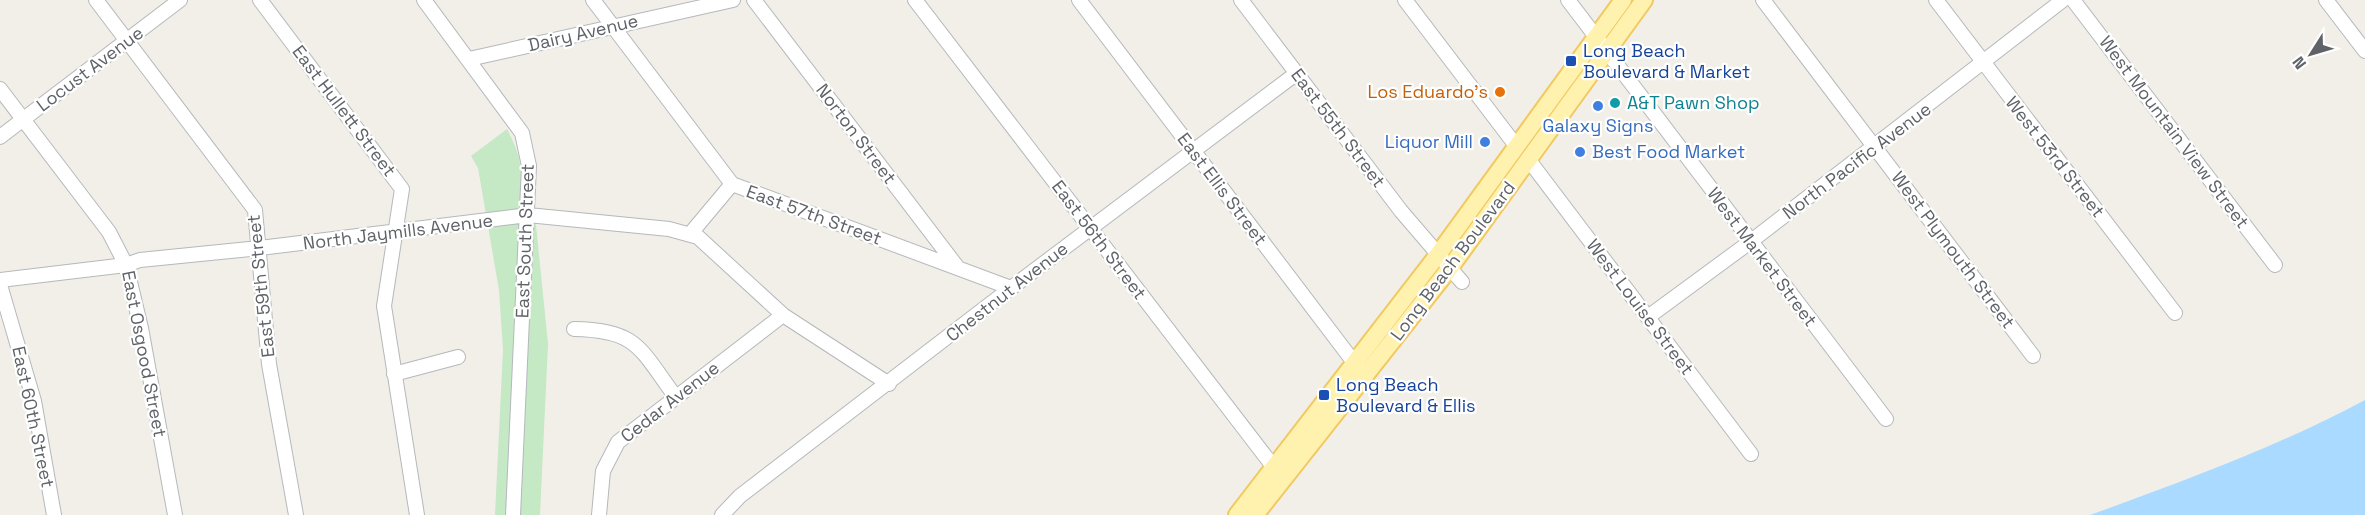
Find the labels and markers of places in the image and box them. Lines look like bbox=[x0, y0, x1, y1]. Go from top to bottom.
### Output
place label: Long Beach Boulevard & Market bbox=[1583, 39, 1750, 83]
marker: Long Beach Boulevard & Market bbox=[1564, 54, 1578, 68]
place label: Los Eduardo's bbox=[1367, 80, 1488, 103]
marker: Los Eduardo's bbox=[1493, 85, 1507, 99]
place label: A&T Pawn Shop bbox=[1627, 91, 1760, 114]
marker: A&T Pawn Shop bbox=[1608, 96, 1622, 110]
marker: Galaxy Signs bbox=[1591, 99, 1605, 113]
place label: Galaxy Signs bbox=[1543, 114, 1653, 137]
place label: Liquor Mill bbox=[1385, 130, 1473, 153]
marker: Liquor Mill bbox=[1478, 135, 1492, 149]
place label: Best Food Market bbox=[1592, 140, 1745, 163]
marker: Best Food Market bbox=[1573, 145, 1587, 159]
place label: Long Beach Boulevard & Ellis bbox=[1336, 373, 1476, 417]
marker: Long Beach Boulevard & Ellis bbox=[1317, 388, 1331, 402]

